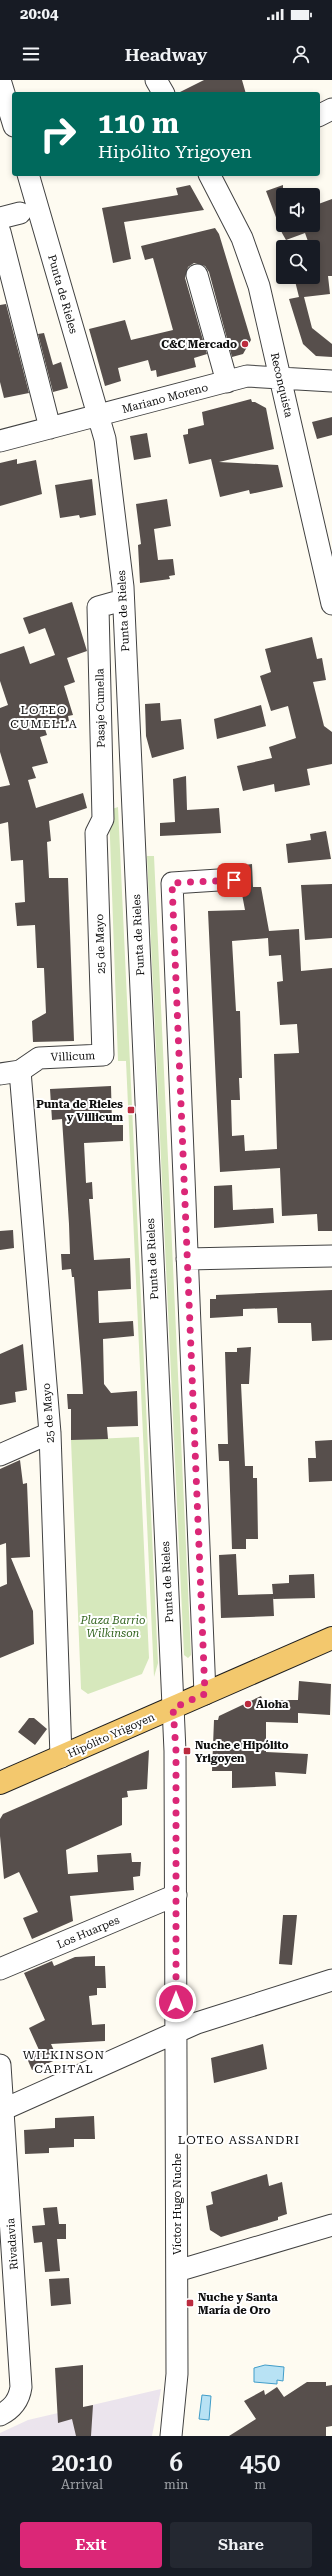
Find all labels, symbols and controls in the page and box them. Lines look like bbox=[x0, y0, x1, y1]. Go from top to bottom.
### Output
text: 20:04 bbox=[20, 5, 58, 23]
icon: menu bbox=[20, 43, 42, 65]
icon: person bbox=[290, 43, 312, 65]
text: Headway bbox=[125, 44, 207, 65]
text: 110 m bbox=[98, 107, 179, 140]
icon: right bbox=[32, 108, 84, 160]
text: Hipólito Yrigoyen bbox=[98, 141, 252, 162]
map controls bbox=[276, 188, 320, 284]
button: sound bbox=[276, 188, 320, 232]
button: search bbox=[276, 240, 320, 284]
street label: Punta de Rieles bbox=[45, 253, 80, 335]
place label: C&C Mercado bbox=[161, 338, 237, 351]
marker: C&C Mercado bbox=[240, 339, 250, 349]
street label: Reconquista bbox=[268, 351, 295, 419]
street label: Mariano Moreno bbox=[121, 381, 210, 416]
street label: Punta de Rieles bbox=[115, 570, 132, 652]
street label: Pasaje Cumella bbox=[93, 668, 108, 748]
district label: LOTEO CUMELLA bbox=[10, 703, 78, 731]
pin bbox=[217, 863, 251, 897]
icon: arrive bbox=[223, 869, 245, 891]
street label: Punta de Rieles bbox=[130, 894, 147, 976]
street label: 25 de Mayo bbox=[93, 913, 108, 974]
street label: Villicum bbox=[51, 1049, 96, 1064]
place label: Punta de Rieles y Villicum bbox=[36, 1098, 123, 1124]
marker: Punta de Rieles y Villicum bbox=[126, 1105, 136, 1115]
street label: Punta de Rieles bbox=[144, 1218, 161, 1300]
street label: 25 de Mayo bbox=[40, 1382, 57, 1443]
street label: Punta de Rieles bbox=[159, 1541, 176, 1623]
park label: Plaza Barrio Wilkinson bbox=[80, 1614, 145, 1640]
place label: Aloha bbox=[256, 1698, 289, 1711]
marker: Aloha bbox=[243, 1699, 253, 1709]
street label: Hipólito Yrigoyen bbox=[66, 1710, 157, 1761]
place label: Nuche e Hipólito Yrigoyen bbox=[195, 1739, 289, 1765]
marker: Nuche e Hipólito Yrigoyen bbox=[182, 1746, 192, 1756]
street label: Los Huarpes bbox=[55, 1913, 121, 1951]
position arrow bbox=[155, 1981, 197, 2023]
district label: WILKINSON CAPITAL bbox=[23, 2048, 105, 2076]
district label: LOTEO ASSANDRI bbox=[178, 2133, 300, 2147]
street label: Víctor Hugo Nuche bbox=[171, 2153, 184, 2255]
street label: Rivadavia bbox=[4, 2218, 21, 2270]
place label: Nuche y Santa María de Oro bbox=[198, 2291, 278, 2317]
marker: Nuche y Santa María de Oro bbox=[185, 2298, 195, 2308]
text: 20:10 bbox=[52, 2449, 112, 2477]
text: 6 bbox=[170, 2449, 183, 2477]
text: 450 bbox=[240, 2449, 280, 2477]
text: Arrival bbox=[61, 2477, 103, 2492]
text: min bbox=[164, 2477, 188, 2492]
text: m bbox=[254, 2477, 266, 2492]
button: Exit bbox=[20, 2522, 162, 2568]
button: Share bbox=[170, 2522, 312, 2568]

